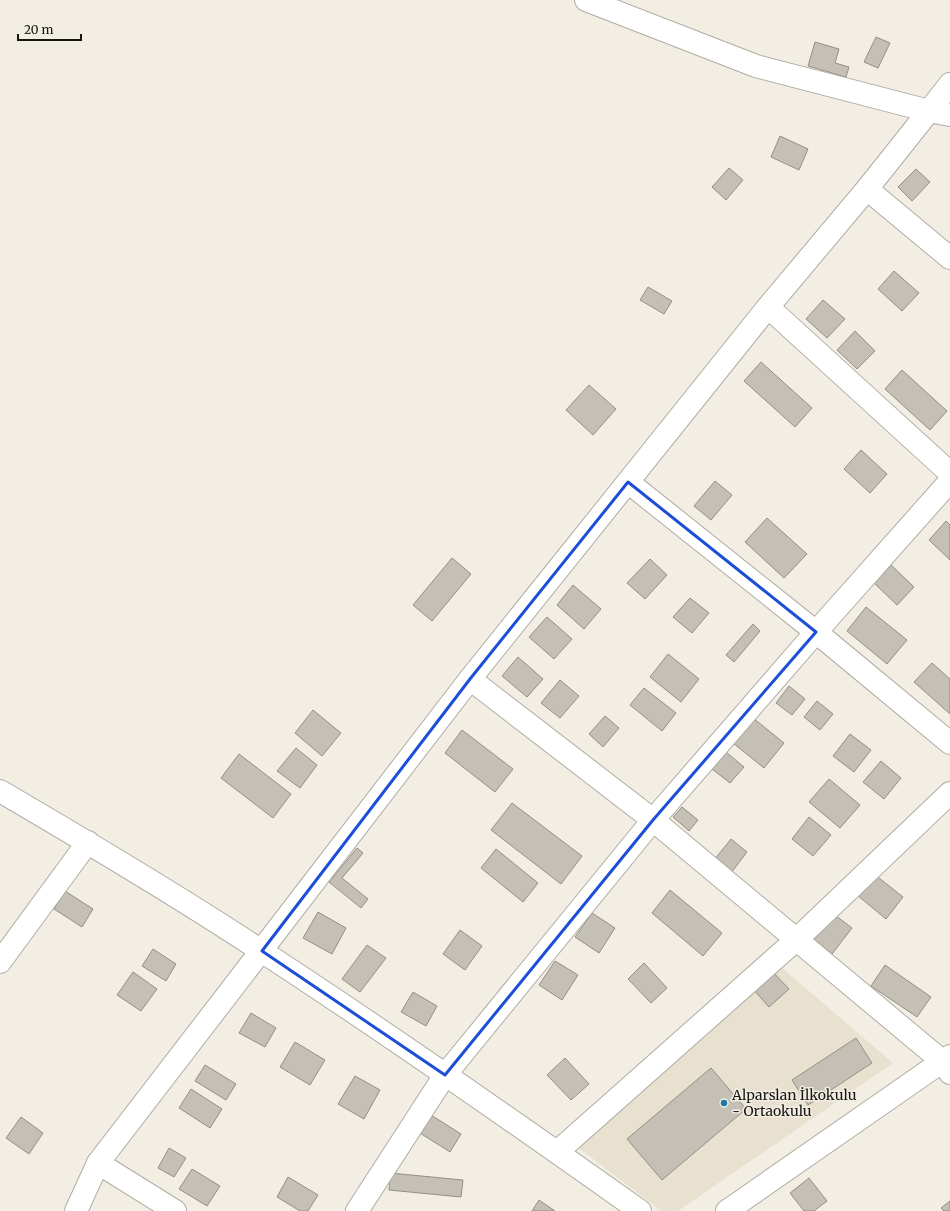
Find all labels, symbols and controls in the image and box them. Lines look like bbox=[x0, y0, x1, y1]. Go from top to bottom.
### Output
scale bar bbox=[18, 16, 81, 42]
text: 20 m bbox=[24, 22, 53, 37]
place label: Alparslan İlkokulu - Ortaokulu bbox=[731, 1086, 857, 1120]
marker: Alparslan İlkokulu - Ortaokulu bbox=[719, 1098, 729, 1108]

